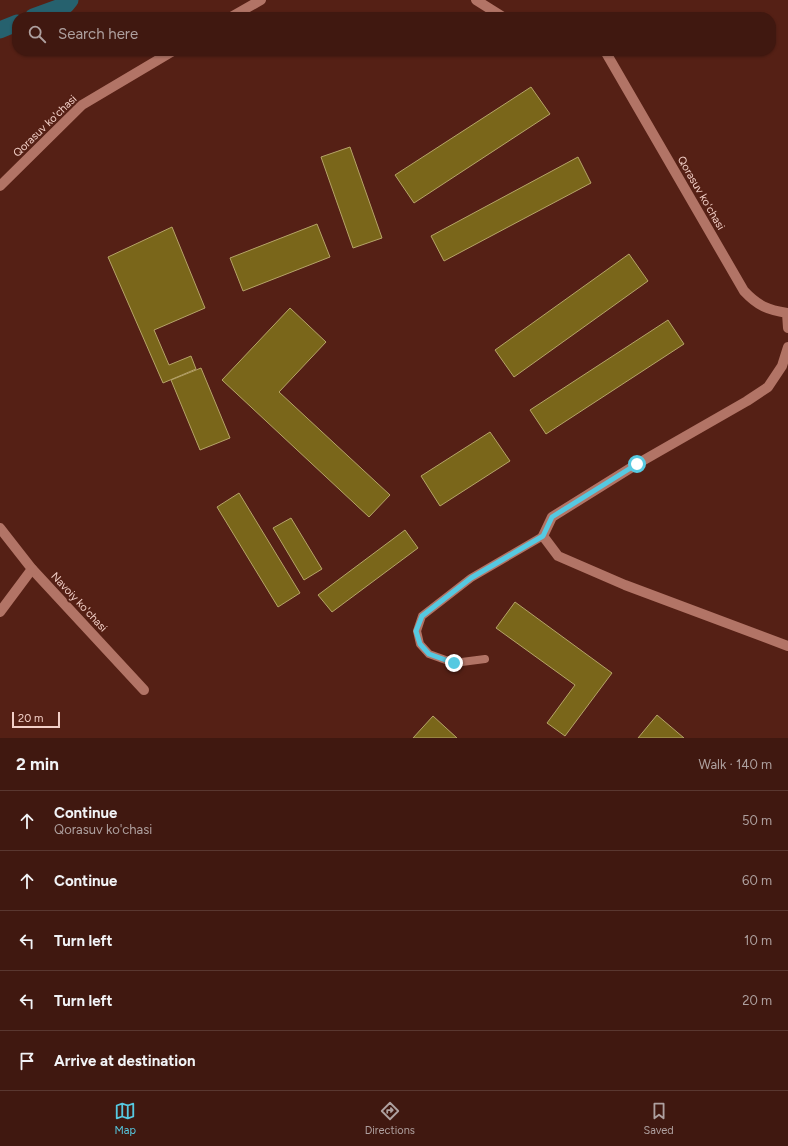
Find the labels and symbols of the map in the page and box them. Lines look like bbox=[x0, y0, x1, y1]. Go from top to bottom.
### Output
street label: Qorasuv ko'chasi bbox=[11, 92, 79, 160]
street label: Qorasuv ko'chasi bbox=[675, 154, 727, 232]
route start bbox=[628, 455, 646, 473]
street label: Navoiy ko'chasi bbox=[48, 570, 110, 634]
route end bbox=[445, 654, 463, 672]
scale bar bbox=[12, 710, 60, 729]

